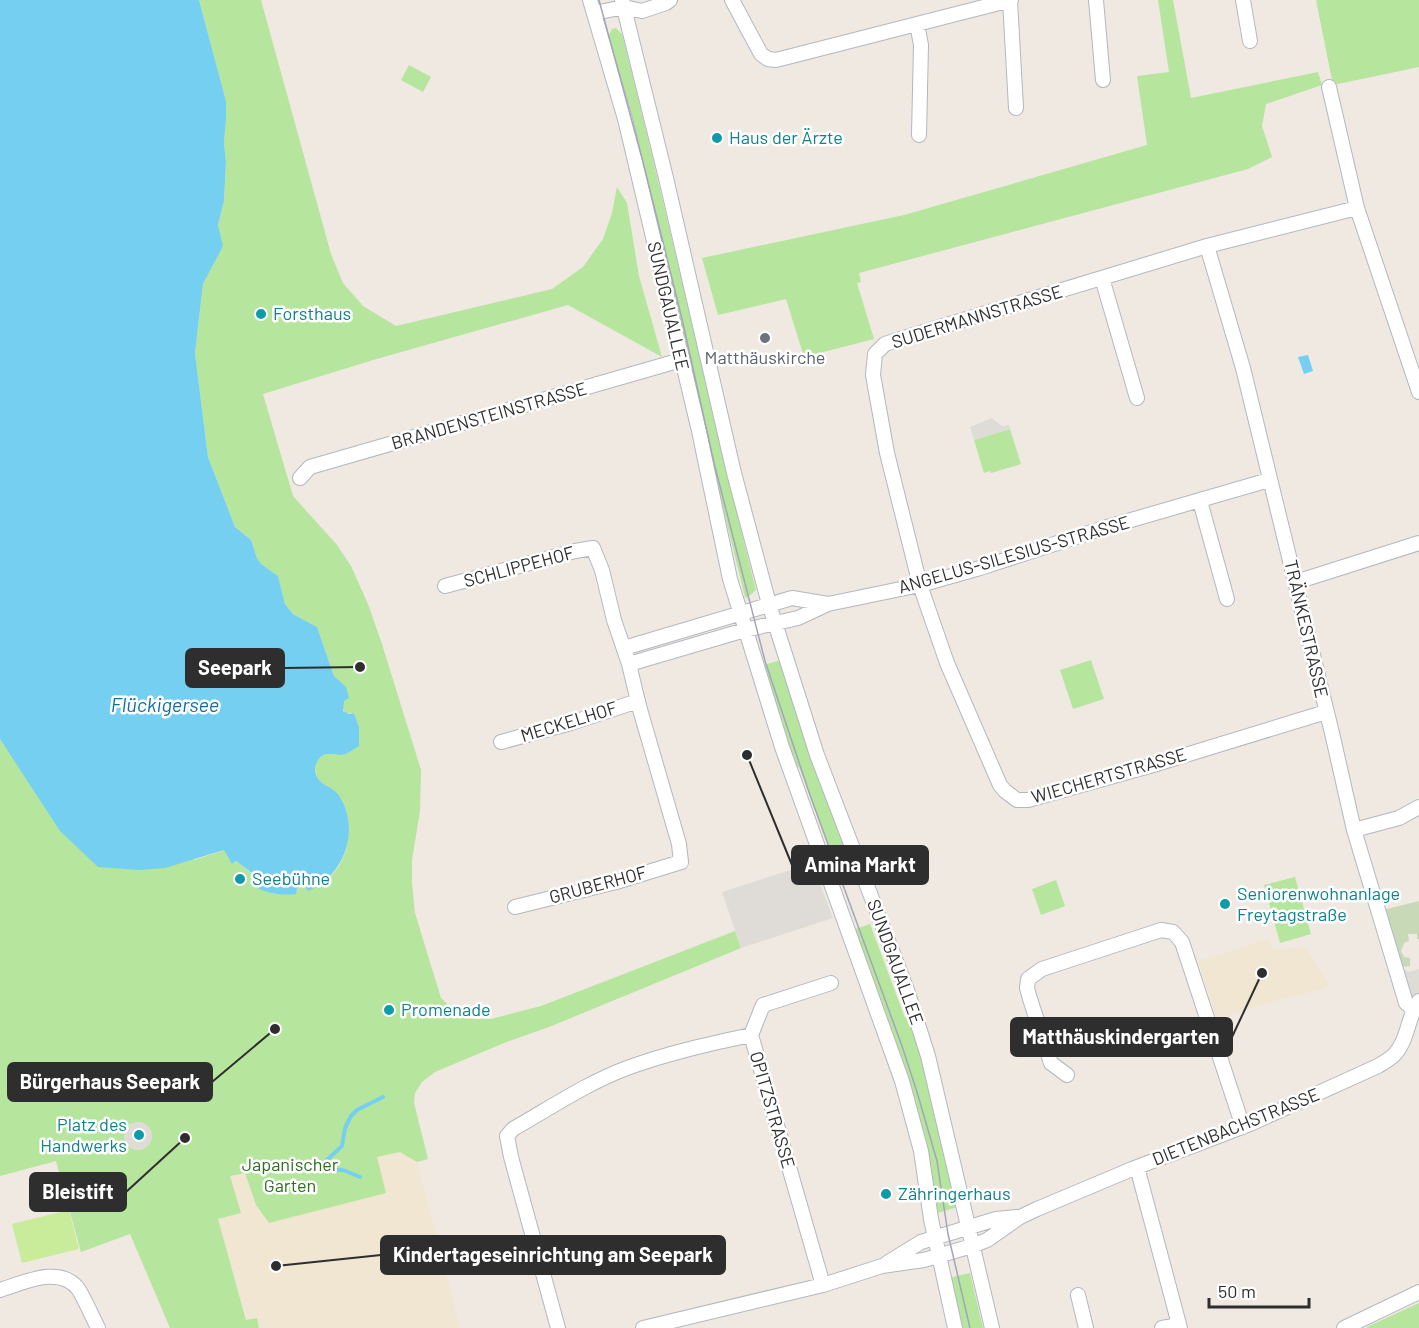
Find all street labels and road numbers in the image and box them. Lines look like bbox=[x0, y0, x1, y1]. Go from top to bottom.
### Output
street label: SUNDGAUALLEE bbox=[643, 239, 695, 372]
street label: SUDERMANNSTRASSE bbox=[889, 280, 1065, 352]
street label: BRANDENSTEINSTRASSE bbox=[388, 377, 589, 453]
street label: ANGELUS-SILESIUS-STRASSE bbox=[896, 510, 1132, 598]
street label: SCHLIPPEHOF bbox=[461, 541, 576, 591]
street label: TRÄNKESTRASSE bbox=[1280, 558, 1334, 700]
street label: MECKELHOF bbox=[518, 696, 620, 746]
street label: WIECHERTSTRASSE bbox=[1029, 742, 1189, 808]
street label: GRUBERHOF bbox=[547, 860, 649, 908]
street label: SUNDGAUALLEE bbox=[863, 896, 929, 1027]
street label: OPITZSTRASSE bbox=[746, 1049, 800, 1171]
street label: DIETENBACHSTRASSE bbox=[1149, 1082, 1322, 1170]

